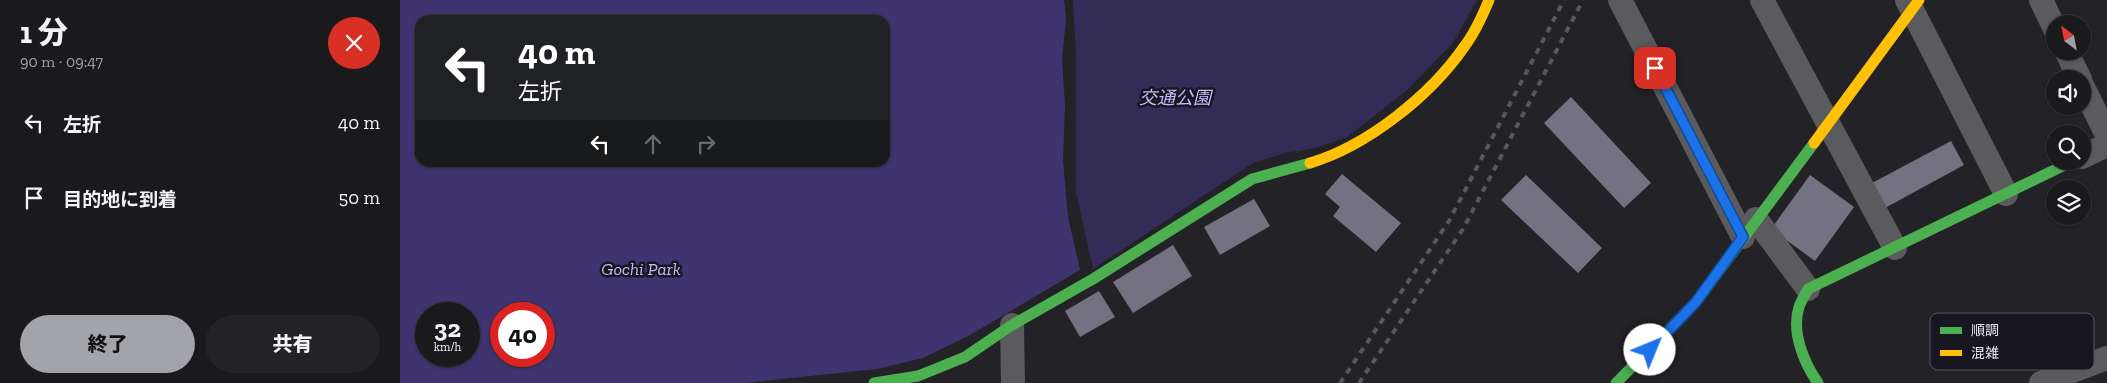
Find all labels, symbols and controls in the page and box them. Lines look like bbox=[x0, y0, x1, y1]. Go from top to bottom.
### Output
text: 1 分 bbox=[20, 15, 68, 51]
north arrow bbox=[2046, 15, 2091, 60]
map controls bbox=[2046, 15, 2091, 225]
button: close bbox=[328, 17, 380, 69]
text: 40 m bbox=[518, 31, 595, 73]
icon: left bbox=[435, 35, 500, 100]
pin bbox=[1634, 47, 1676, 89]
text: 90 m · 09:47 bbox=[20, 52, 103, 71]
icon: arrive bbox=[1641, 54, 1669, 82]
button: sound bbox=[2046, 70, 2091, 115]
text: 左折 bbox=[518, 78, 562, 105]
park label: 交通公園 bbox=[1139, 87, 1214, 109]
icon: left bbox=[20, 109, 48, 137]
text: 40 m bbox=[338, 111, 380, 134]
text: 左折 bbox=[63, 113, 101, 136]
button: search bbox=[2046, 125, 2091, 170]
icon: left bbox=[586, 130, 614, 158]
icon: ahead bbox=[639, 130, 667, 158]
icon: right bbox=[692, 130, 720, 158]
button: layers bbox=[2046, 180, 2091, 225]
icon: arrive bbox=[20, 184, 48, 212]
text: 50 m bbox=[339, 186, 380, 209]
text: 目的地に到着 bbox=[63, 188, 177, 211]
park label: Gochi Park bbox=[601, 258, 681, 280]
speed limit sign: 40 bbox=[490, 302, 555, 367]
text: 32 bbox=[434, 313, 461, 343]
legend bbox=[1930, 313, 2094, 370]
button: 終了 bbox=[20, 315, 195, 373]
button: 共有 bbox=[205, 315, 380, 373]
text: 順調 bbox=[1971, 322, 1999, 339]
position arrow bbox=[1623, 323, 1675, 375]
text: km/h bbox=[434, 340, 461, 354]
text: 混雑 bbox=[1971, 345, 1999, 362]

